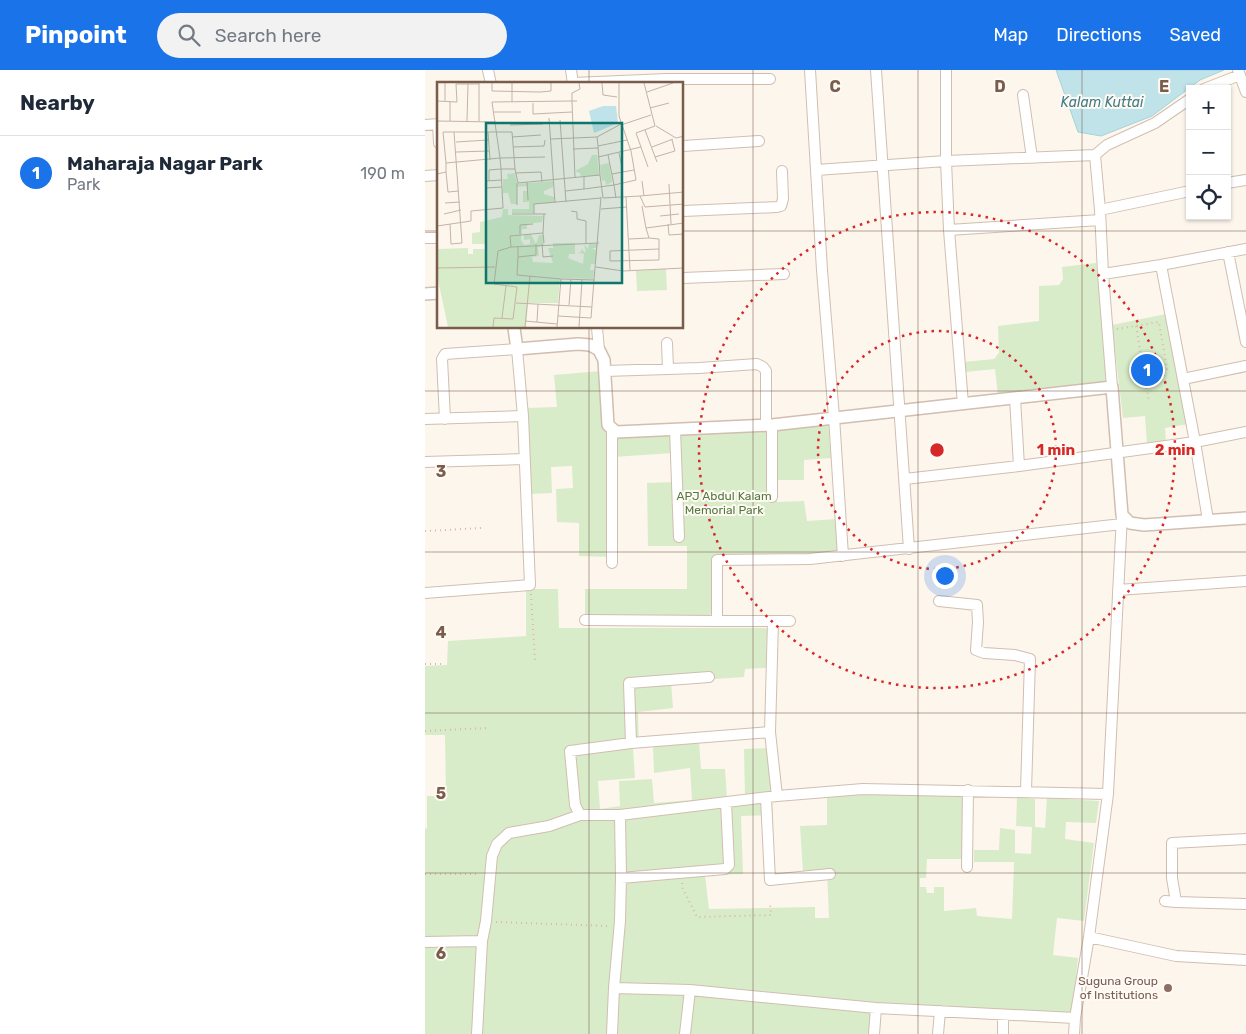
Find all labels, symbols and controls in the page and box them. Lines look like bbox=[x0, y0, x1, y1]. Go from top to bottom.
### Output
search box bbox=[157, 13, 507, 58]
text: Pinpoint bbox=[25, 21, 127, 49]
icon: search bbox=[175, 21, 203, 49]
text: Search here bbox=[215, 24, 321, 47]
text: Map bbox=[993, 24, 1028, 46]
text: Directions bbox=[1056, 24, 1142, 46]
text: Saved bbox=[1170, 24, 1221, 46]
text: C bbox=[829, 77, 841, 96]
text: D bbox=[994, 77, 1006, 96]
text: E bbox=[1159, 77, 1169, 96]
inset map bbox=[437, 82, 684, 329]
map controls bbox=[1186, 85, 1231, 220]
button: + bbox=[1186, 85, 1231, 130]
text: Nearby bbox=[20, 90, 95, 115]
water label: Kalam Kuttai bbox=[1061, 94, 1144, 111]
button: − bbox=[1186, 130, 1231, 175]
text: Maharaja Nagar Park bbox=[67, 152, 263, 175]
text: 1 bbox=[32, 164, 40, 183]
text: 190 m bbox=[360, 164, 405, 183]
text: Park bbox=[67, 175, 100, 194]
button: locate bbox=[1186, 175, 1231, 220]
pin: 1 bbox=[1131, 351, 1163, 389]
centre of rings bbox=[928, 441, 946, 459]
text: 1 min bbox=[1037, 441, 1075, 459]
text: 2 min bbox=[1155, 441, 1195, 459]
text: 3 bbox=[436, 462, 446, 481]
park label: APJ Abdul Kalam Memorial Park bbox=[676, 489, 772, 517]
your location bbox=[932, 563, 958, 589]
text: 4 bbox=[436, 623, 447, 642]
text: 5 bbox=[436, 784, 446, 803]
text: 6 bbox=[436, 944, 446, 963]
place label: Suguna Group of Institutions bbox=[1078, 974, 1158, 1002]
marker: Suguna Group of Institutions bbox=[1162, 982, 1174, 994]

